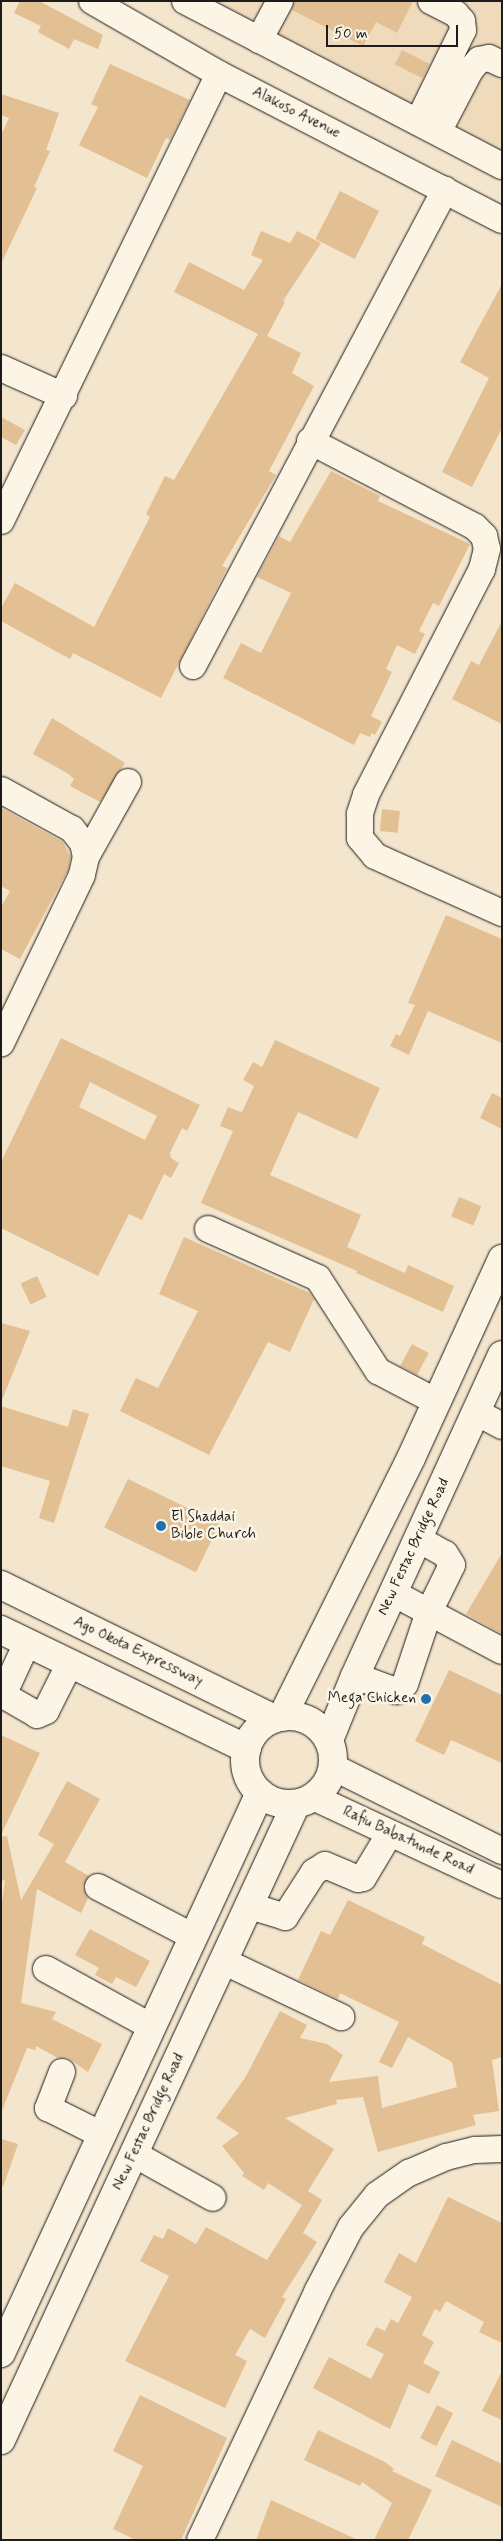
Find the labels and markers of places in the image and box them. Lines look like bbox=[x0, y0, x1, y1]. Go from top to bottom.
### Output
place label: El Shaddai Bible Church bbox=[171, 1508, 254, 1543]
marker: El Shaddai Bible Church bbox=[155, 1520, 167, 1532]
place label: Mega Chicken bbox=[326, 1690, 416, 1708]
marker: Mega Chicken bbox=[420, 1693, 432, 1705]

